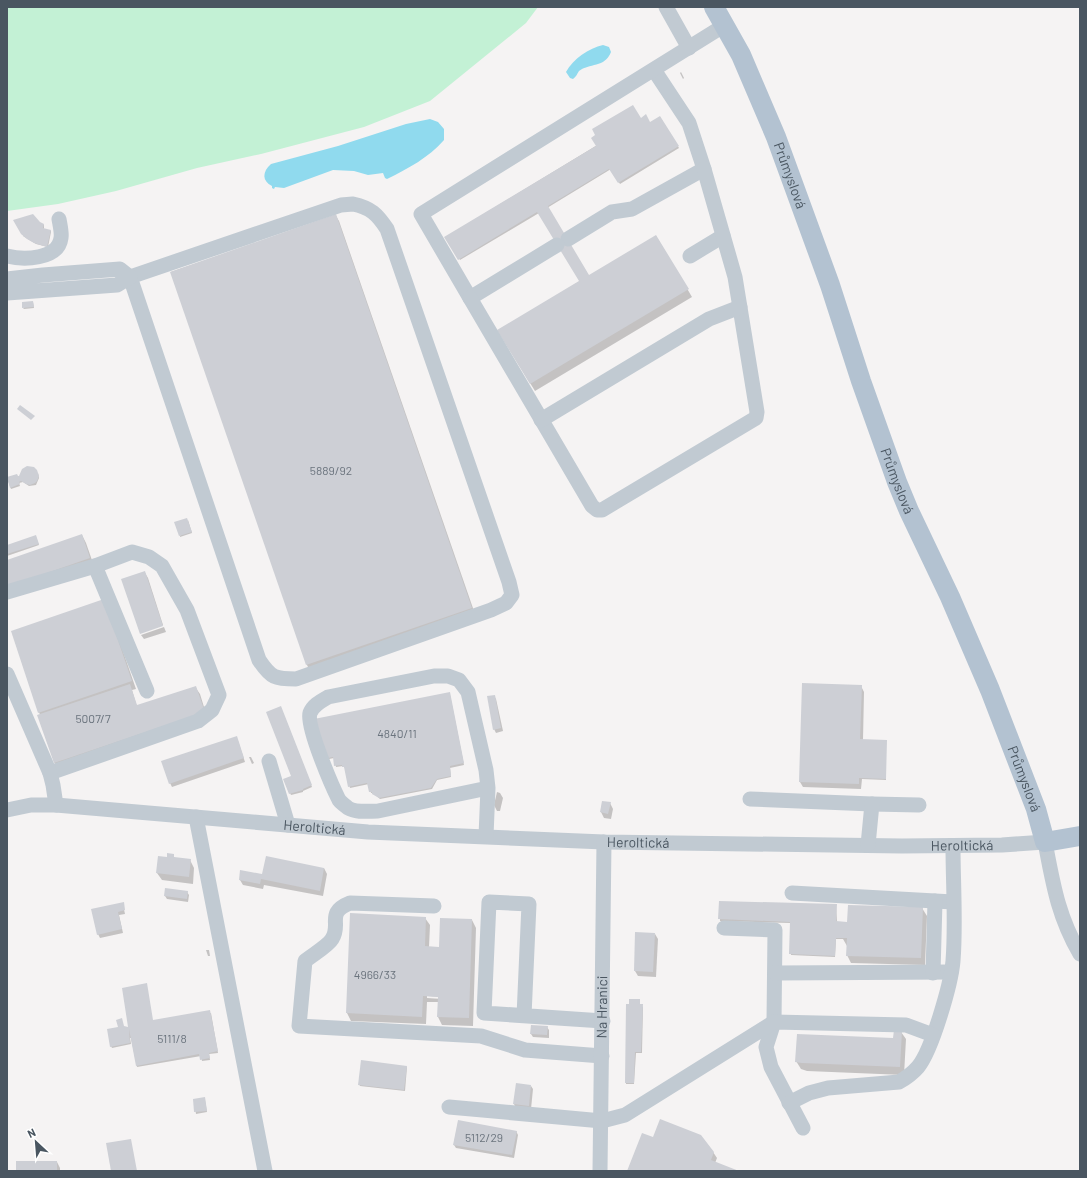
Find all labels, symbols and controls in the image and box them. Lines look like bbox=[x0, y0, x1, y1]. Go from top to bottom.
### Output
street label: Průmyslová bbox=[771, 140, 810, 211]
street label: Průmyslová bbox=[878, 445, 918, 516]
house number: 5889/92 bbox=[310, 463, 352, 477]
house number: 5007/7 bbox=[75, 711, 111, 725]
house number: 4840/11 bbox=[377, 726, 417, 740]
street label: Průmyslová bbox=[1004, 743, 1045, 814]
street label: Heroltická bbox=[283, 816, 346, 838]
street label: Heroltická bbox=[607, 833, 669, 851]
street label: Heroltická bbox=[931, 836, 993, 854]
house number: 4966/33 bbox=[354, 967, 396, 981]
street label: Na Hranici bbox=[593, 975, 610, 1039]
house number: 5111/8 bbox=[157, 1031, 187, 1045]
north arrow bbox=[16, 1122, 56, 1162]
text: N bbox=[25, 1125, 38, 1140]
house number: 5112/29 bbox=[465, 1130, 503, 1144]

